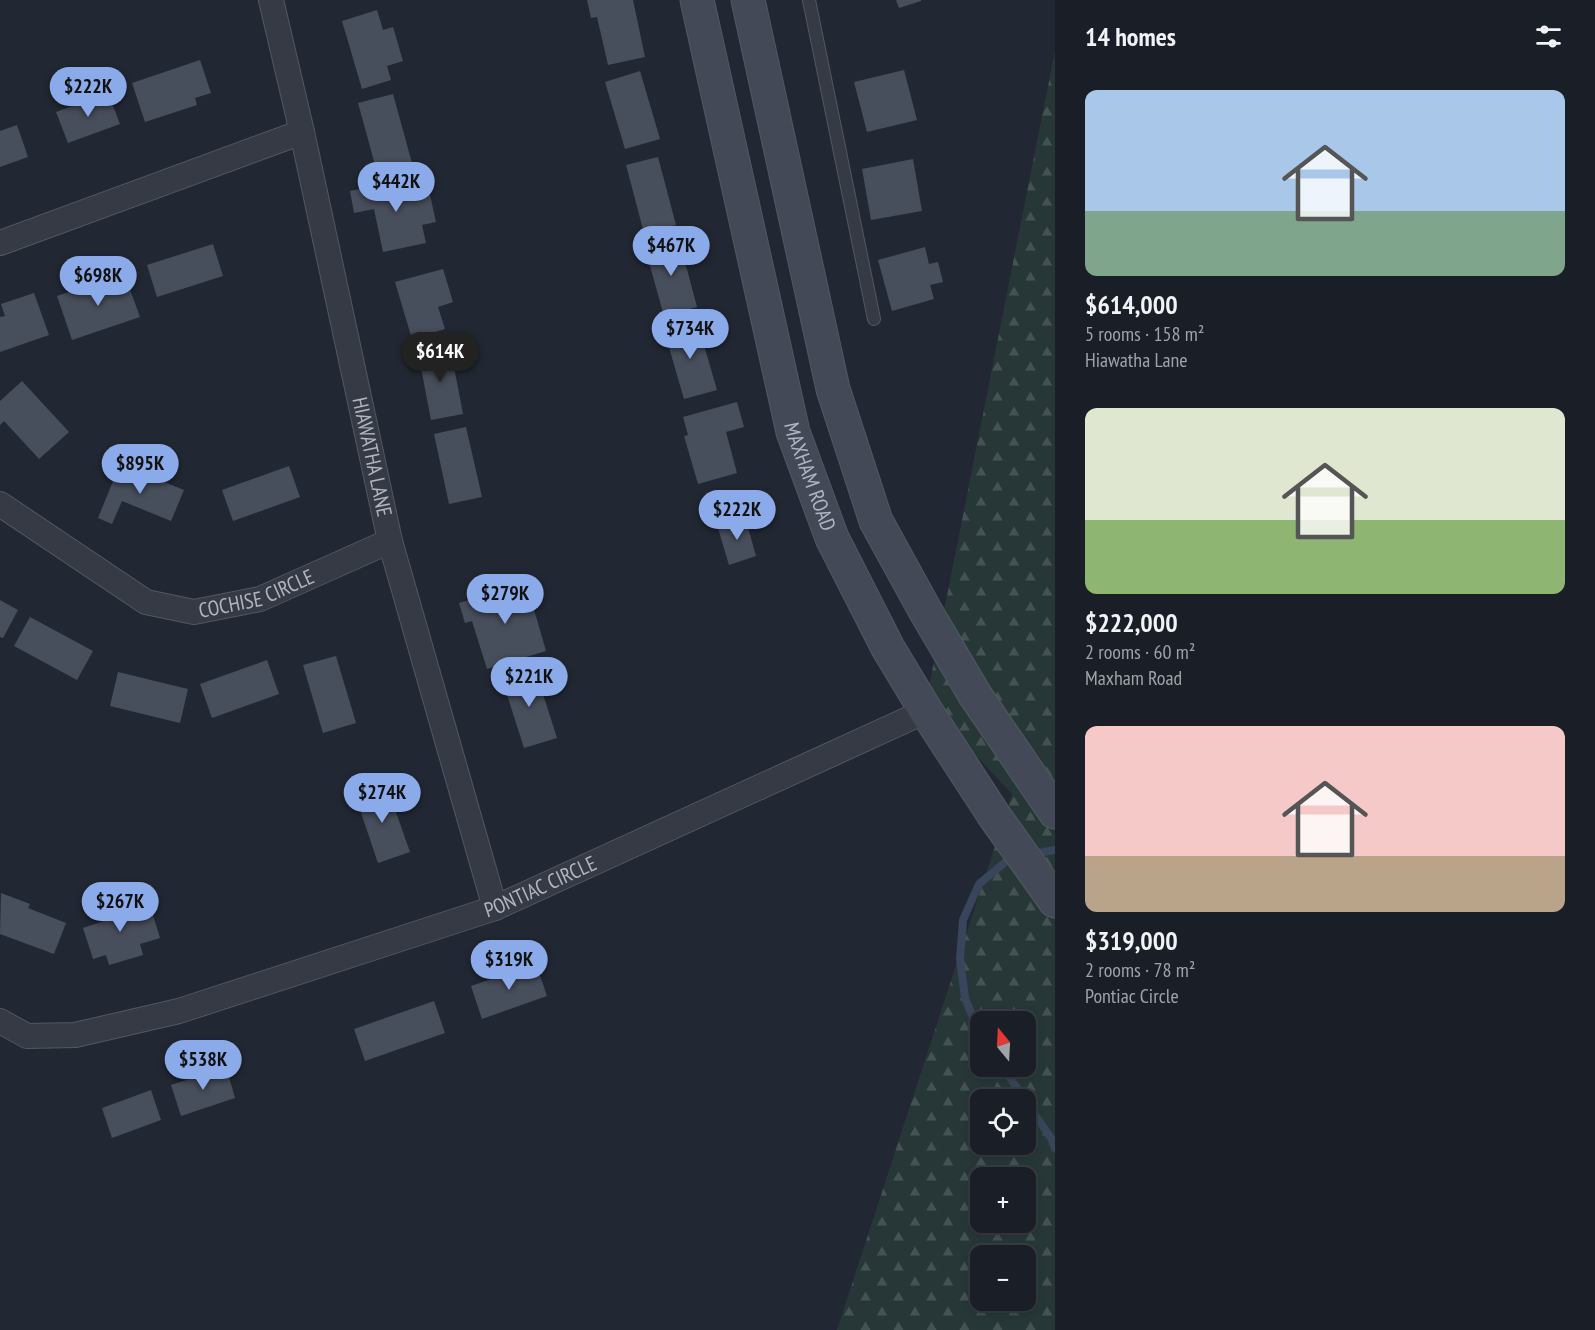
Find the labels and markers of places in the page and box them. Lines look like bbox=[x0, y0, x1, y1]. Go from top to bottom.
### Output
pin: $222K bbox=[46, 67, 130, 118]
pin: $442K bbox=[354, 162, 438, 213]
pin: $467K bbox=[629, 226, 713, 277]
pin: $698K bbox=[56, 256, 140, 307]
pin: $734K bbox=[648, 309, 732, 360]
pin: $614K bbox=[398, 332, 482, 383]
pin: $895K bbox=[98, 444, 182, 495]
pin: $222K bbox=[695, 490, 779, 541]
pin: $279K bbox=[463, 574, 547, 625]
pin: $221K bbox=[487, 657, 571, 708]
pin: $274K bbox=[340, 773, 424, 824]
pin: $267K bbox=[78, 882, 162, 933]
pin: $319K bbox=[467, 940, 551, 991]
pin: $538K bbox=[161, 1040, 245, 1091]

